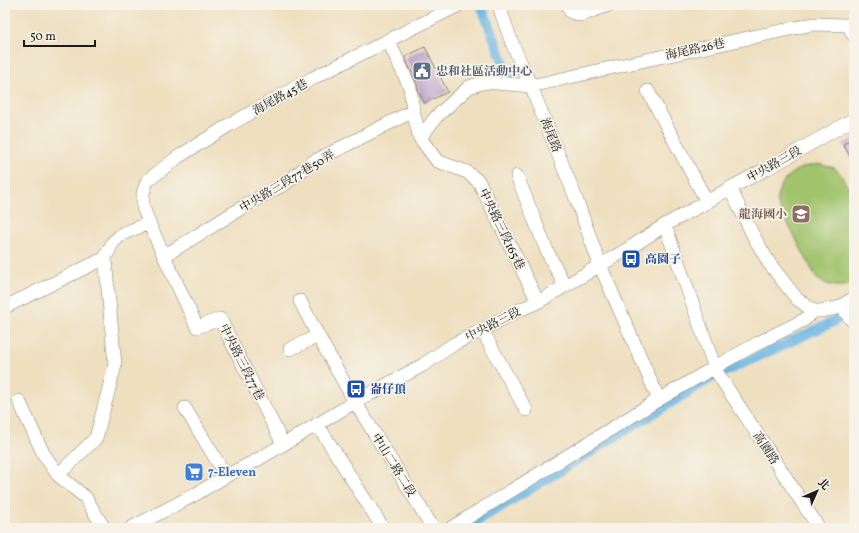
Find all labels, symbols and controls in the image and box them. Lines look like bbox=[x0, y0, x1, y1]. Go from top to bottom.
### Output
scale bar bbox=[24, 22, 95, 48]
text: 50 m bbox=[30, 29, 56, 45]
street label: 海尾路26巷 bbox=[664, 36, 726, 64]
public building icon: 忠和社區活動中心 bbox=[411, 60, 433, 82]
place label: 忠和社區活動中心 bbox=[436, 64, 532, 80]
street label: 海尾路45巷 bbox=[250, 76, 311, 120]
street label: 海尾路 bbox=[536, 116, 564, 155]
street label: 中央路三段 bbox=[744, 143, 805, 186]
street label: 中央路三段77巷50弄 bbox=[237, 147, 338, 217]
street label: 中央路三段165巷 bbox=[475, 186, 528, 273]
school or university icon: 龍海國小 bbox=[790, 203, 812, 225]
place label: 龍海國小 bbox=[739, 207, 787, 223]
bus stop icon: 高園子 bbox=[620, 248, 642, 270]
place label: 高園子 bbox=[645, 252, 681, 268]
street label: 中央路三段 bbox=[463, 304, 524, 346]
street label: 中央路三段77巷 bbox=[215, 322, 267, 403]
bus stop icon: 崙仔頂 bbox=[345, 378, 367, 400]
place label: 崙仔頂 bbox=[370, 382, 406, 398]
street label: 高園路 bbox=[749, 429, 782, 468]
street label: 中山二路二段 bbox=[367, 431, 419, 500]
supermarket icon: 7-Eleven bbox=[183, 461, 205, 483]
place label: 7-Eleven bbox=[208, 465, 256, 481]
north arrow bbox=[797, 471, 837, 511]
text: 北 bbox=[814, 476, 832, 494]

